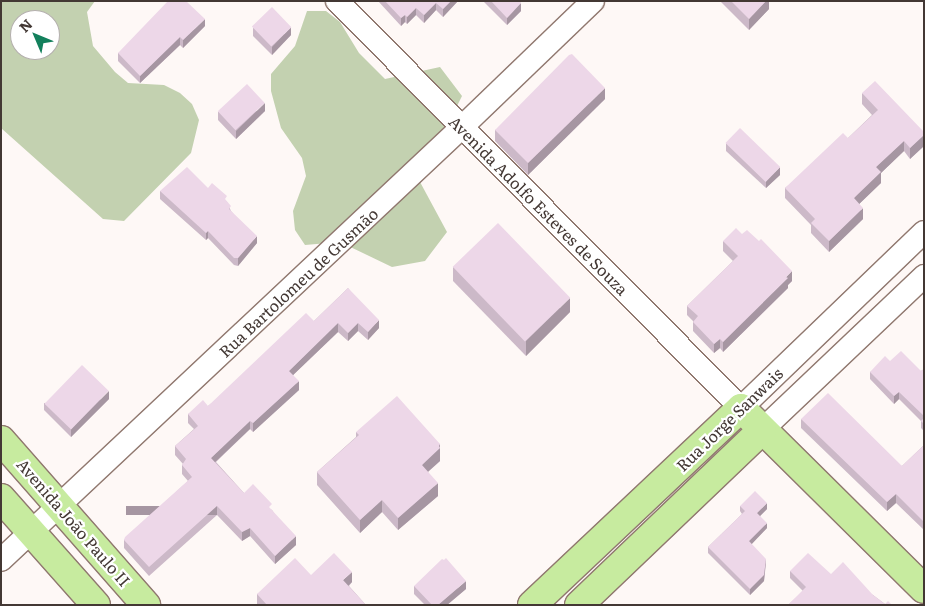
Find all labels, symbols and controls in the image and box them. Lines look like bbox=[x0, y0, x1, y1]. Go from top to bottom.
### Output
north arrow bbox=[10, 10, 60, 60]
text: N bbox=[14, 14, 36, 36]
street label: Avenida Adolfo Esteves de Souza bbox=[445, 111, 633, 299]
street label: Rua Bartolomeu de Gusmão bbox=[215, 203, 381, 361]
street label: Rua Jorge Sanwais bbox=[672, 363, 786, 475]
street label: Avenida João Paulo II bbox=[13, 454, 135, 590]

